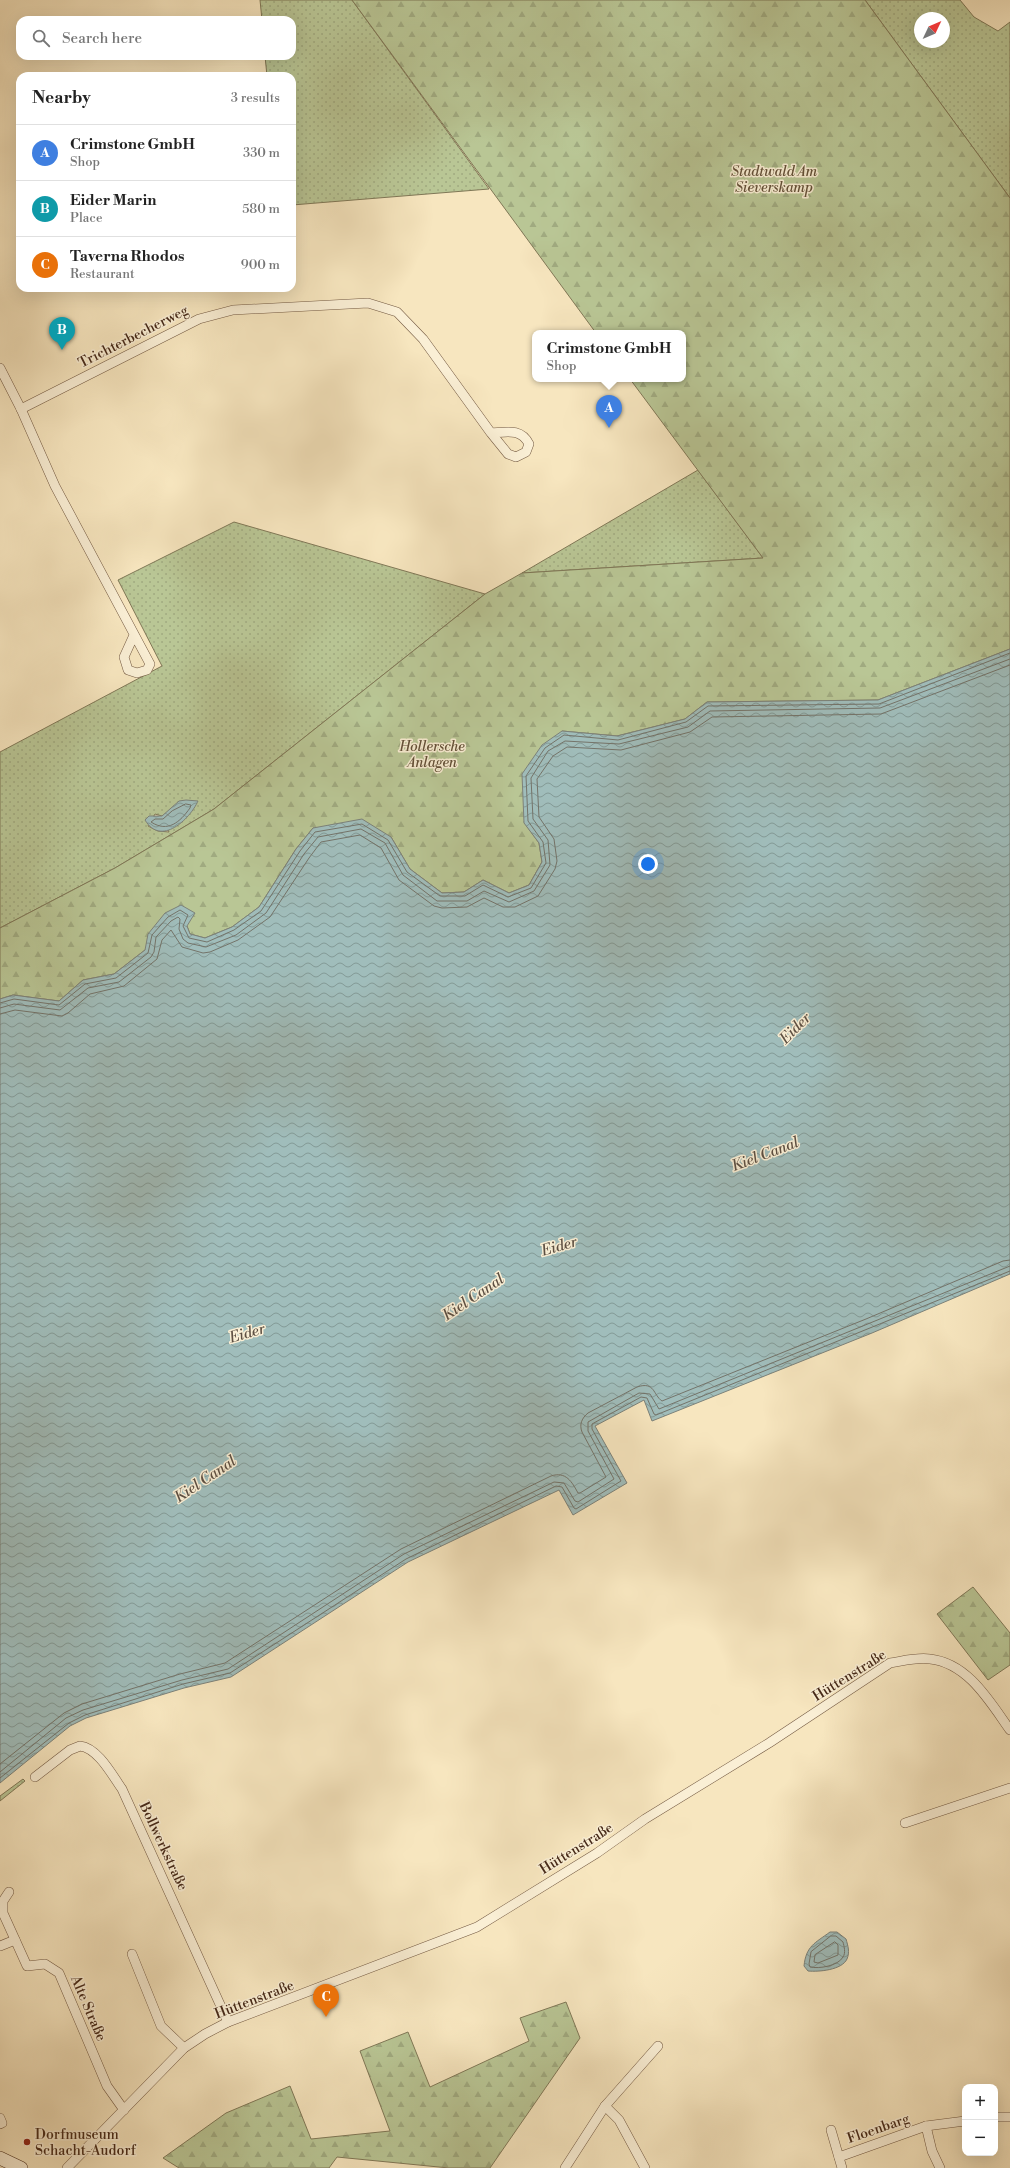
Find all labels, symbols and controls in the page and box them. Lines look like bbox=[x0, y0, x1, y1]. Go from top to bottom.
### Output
north arrow bbox=[914, 12, 950, 48]
search box bbox=[16, 16, 296, 60]
icon: search bbox=[30, 27, 52, 49]
text: Search here bbox=[62, 29, 142, 48]
text: Nearby bbox=[32, 87, 91, 109]
text: 3 results bbox=[231, 90, 280, 106]
text: Crimstone GmbH bbox=[70, 135, 195, 154]
text: A bbox=[40, 145, 50, 161]
text: 330 m bbox=[243, 145, 280, 161]
text: Shop bbox=[70, 154, 100, 170]
park label: Stadtwald Am Sieverskamp bbox=[731, 163, 818, 197]
text: Eider Marin bbox=[70, 191, 157, 210]
text: B bbox=[40, 201, 50, 217]
text: 580 m bbox=[242, 201, 280, 217]
text: Place bbox=[70, 210, 102, 226]
text: Taverna Rhodos bbox=[70, 247, 184, 266]
text: C bbox=[40, 257, 50, 273]
text: 900 m bbox=[241, 257, 280, 273]
text: Restaurant bbox=[70, 266, 135, 282]
street label: Trichterbecherweg bbox=[75, 301, 192, 372]
pin: B bbox=[49, 317, 75, 350]
popup bbox=[532, 330, 686, 382]
text: Crimstone GmbH bbox=[547, 339, 671, 358]
text: Shop bbox=[547, 358, 577, 374]
pin: A bbox=[596, 395, 622, 428]
park label: Hollersche Anlagen bbox=[398, 738, 465, 772]
your location bbox=[638, 854, 658, 874]
water label: Eider bbox=[775, 1008, 815, 1049]
water label: Kiel Canal bbox=[729, 1133, 802, 1176]
water label: Eider bbox=[538, 1232, 580, 1261]
water label: Kiel Canal bbox=[439, 1270, 508, 1325]
water label: Eider bbox=[226, 1319, 268, 1348]
water label: Kiel Canal bbox=[171, 1452, 240, 1507]
street label: Hüttenstraße bbox=[809, 1646, 890, 1706]
street label: Bollwerkstraße bbox=[134, 1798, 191, 1894]
street label: Hüttenstraße bbox=[536, 1819, 617, 1879]
street label: Alte Straße bbox=[66, 1972, 110, 2044]
street label: Hüttenstraße bbox=[212, 1977, 297, 2023]
pin: C bbox=[313, 1984, 339, 2017]
map controls bbox=[962, 2084, 998, 2156]
button: + bbox=[962, 2084, 998, 2120]
street label: Floenbarg bbox=[845, 2110, 913, 2148]
button: − bbox=[962, 2120, 998, 2156]
place label: Dorfmuseum Schacht-Audorf bbox=[35, 2126, 137, 2160]
marker: Dorfmuseum Schacht-Audorf bbox=[22, 2137, 32, 2147]

